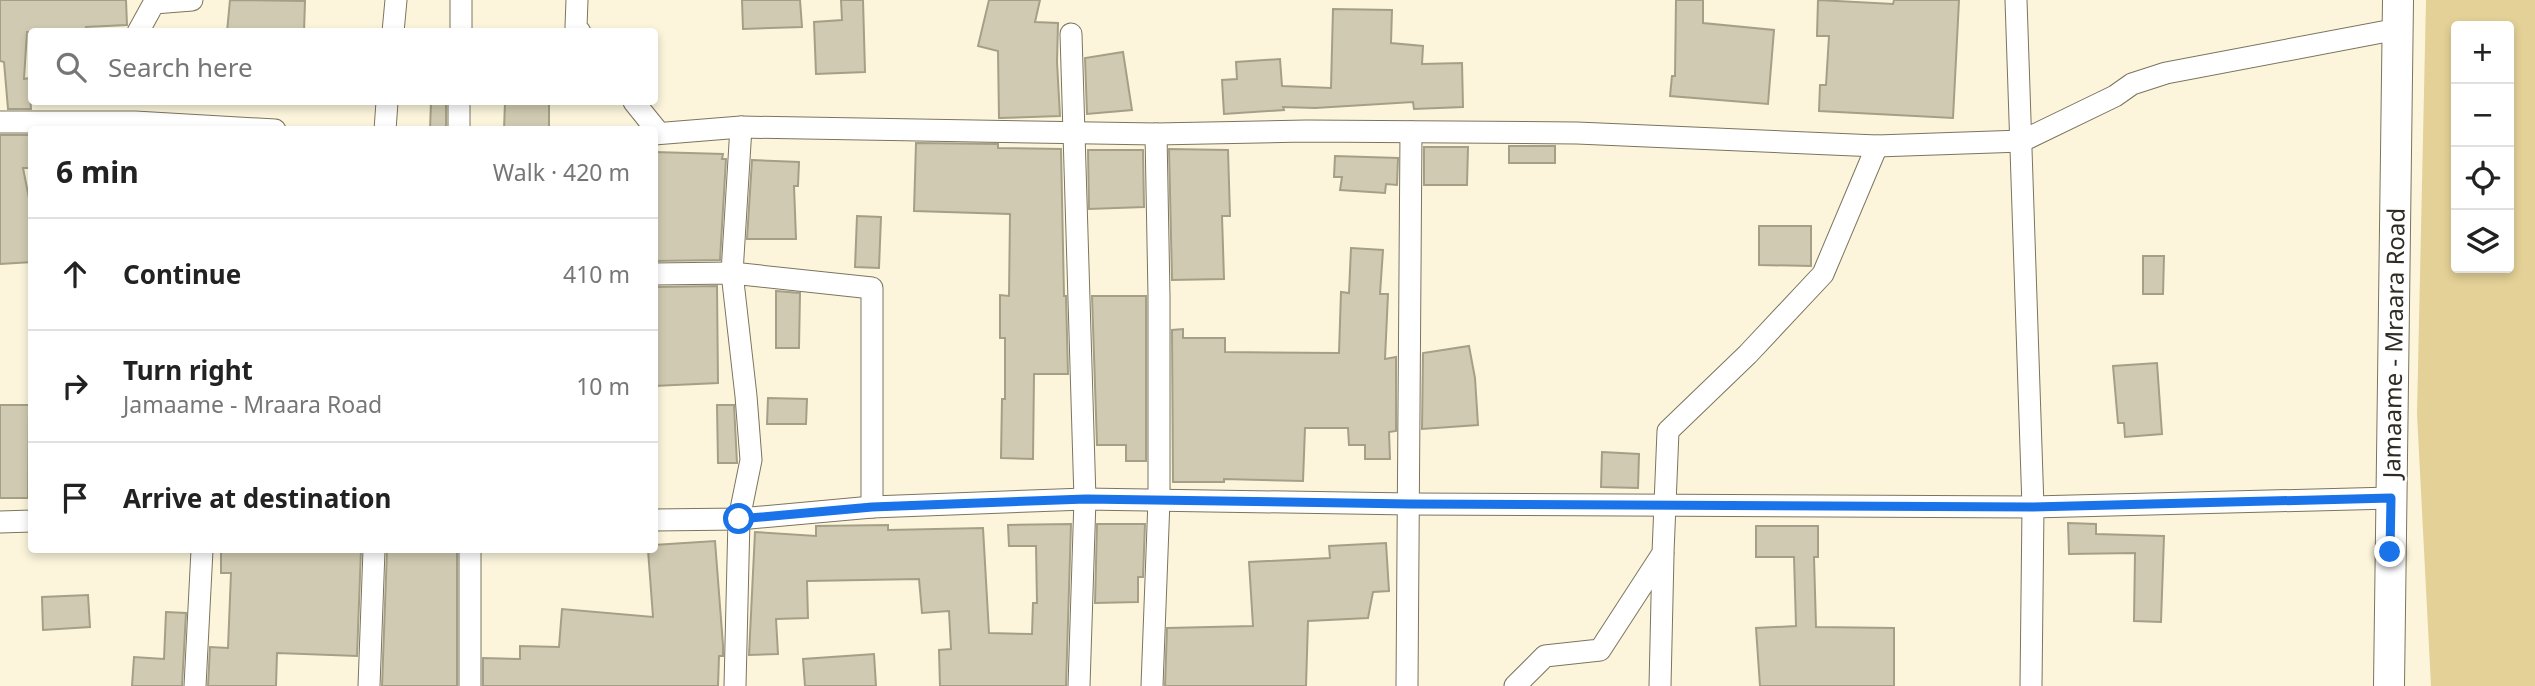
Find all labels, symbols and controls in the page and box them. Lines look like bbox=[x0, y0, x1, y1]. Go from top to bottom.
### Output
map controls bbox=[2451, 21, 2514, 273]
button: + bbox=[2451, 21, 2514, 84]
search box bbox=[28, 28, 658, 105]
icon: search bbox=[52, 48, 90, 86]
text: Search here bbox=[108, 49, 253, 85]
button: − bbox=[2451, 84, 2514, 147]
button: locate bbox=[2451, 147, 2514, 210]
text: 6 min bbox=[56, 151, 139, 192]
text: Walk · 420 m bbox=[493, 156, 630, 188]
street label: Jamaame - Mraara Road bbox=[2374, 207, 2412, 481]
button: layers bbox=[2451, 210, 2514, 273]
icon: ahead bbox=[56, 255, 94, 293]
text: Continue bbox=[123, 256, 241, 292]
text: 410 m bbox=[563, 258, 630, 290]
text: Turn right bbox=[123, 352, 253, 388]
icon: right bbox=[56, 367, 94, 405]
text: 10 m bbox=[576, 370, 630, 402]
text: Jamaame - Mraara Road bbox=[123, 388, 382, 420]
icon: arrive bbox=[56, 479, 94, 517]
text: Arrive at destination bbox=[123, 480, 392, 516]
route start bbox=[723, 503, 754, 534]
route end bbox=[2374, 536, 2405, 567]

